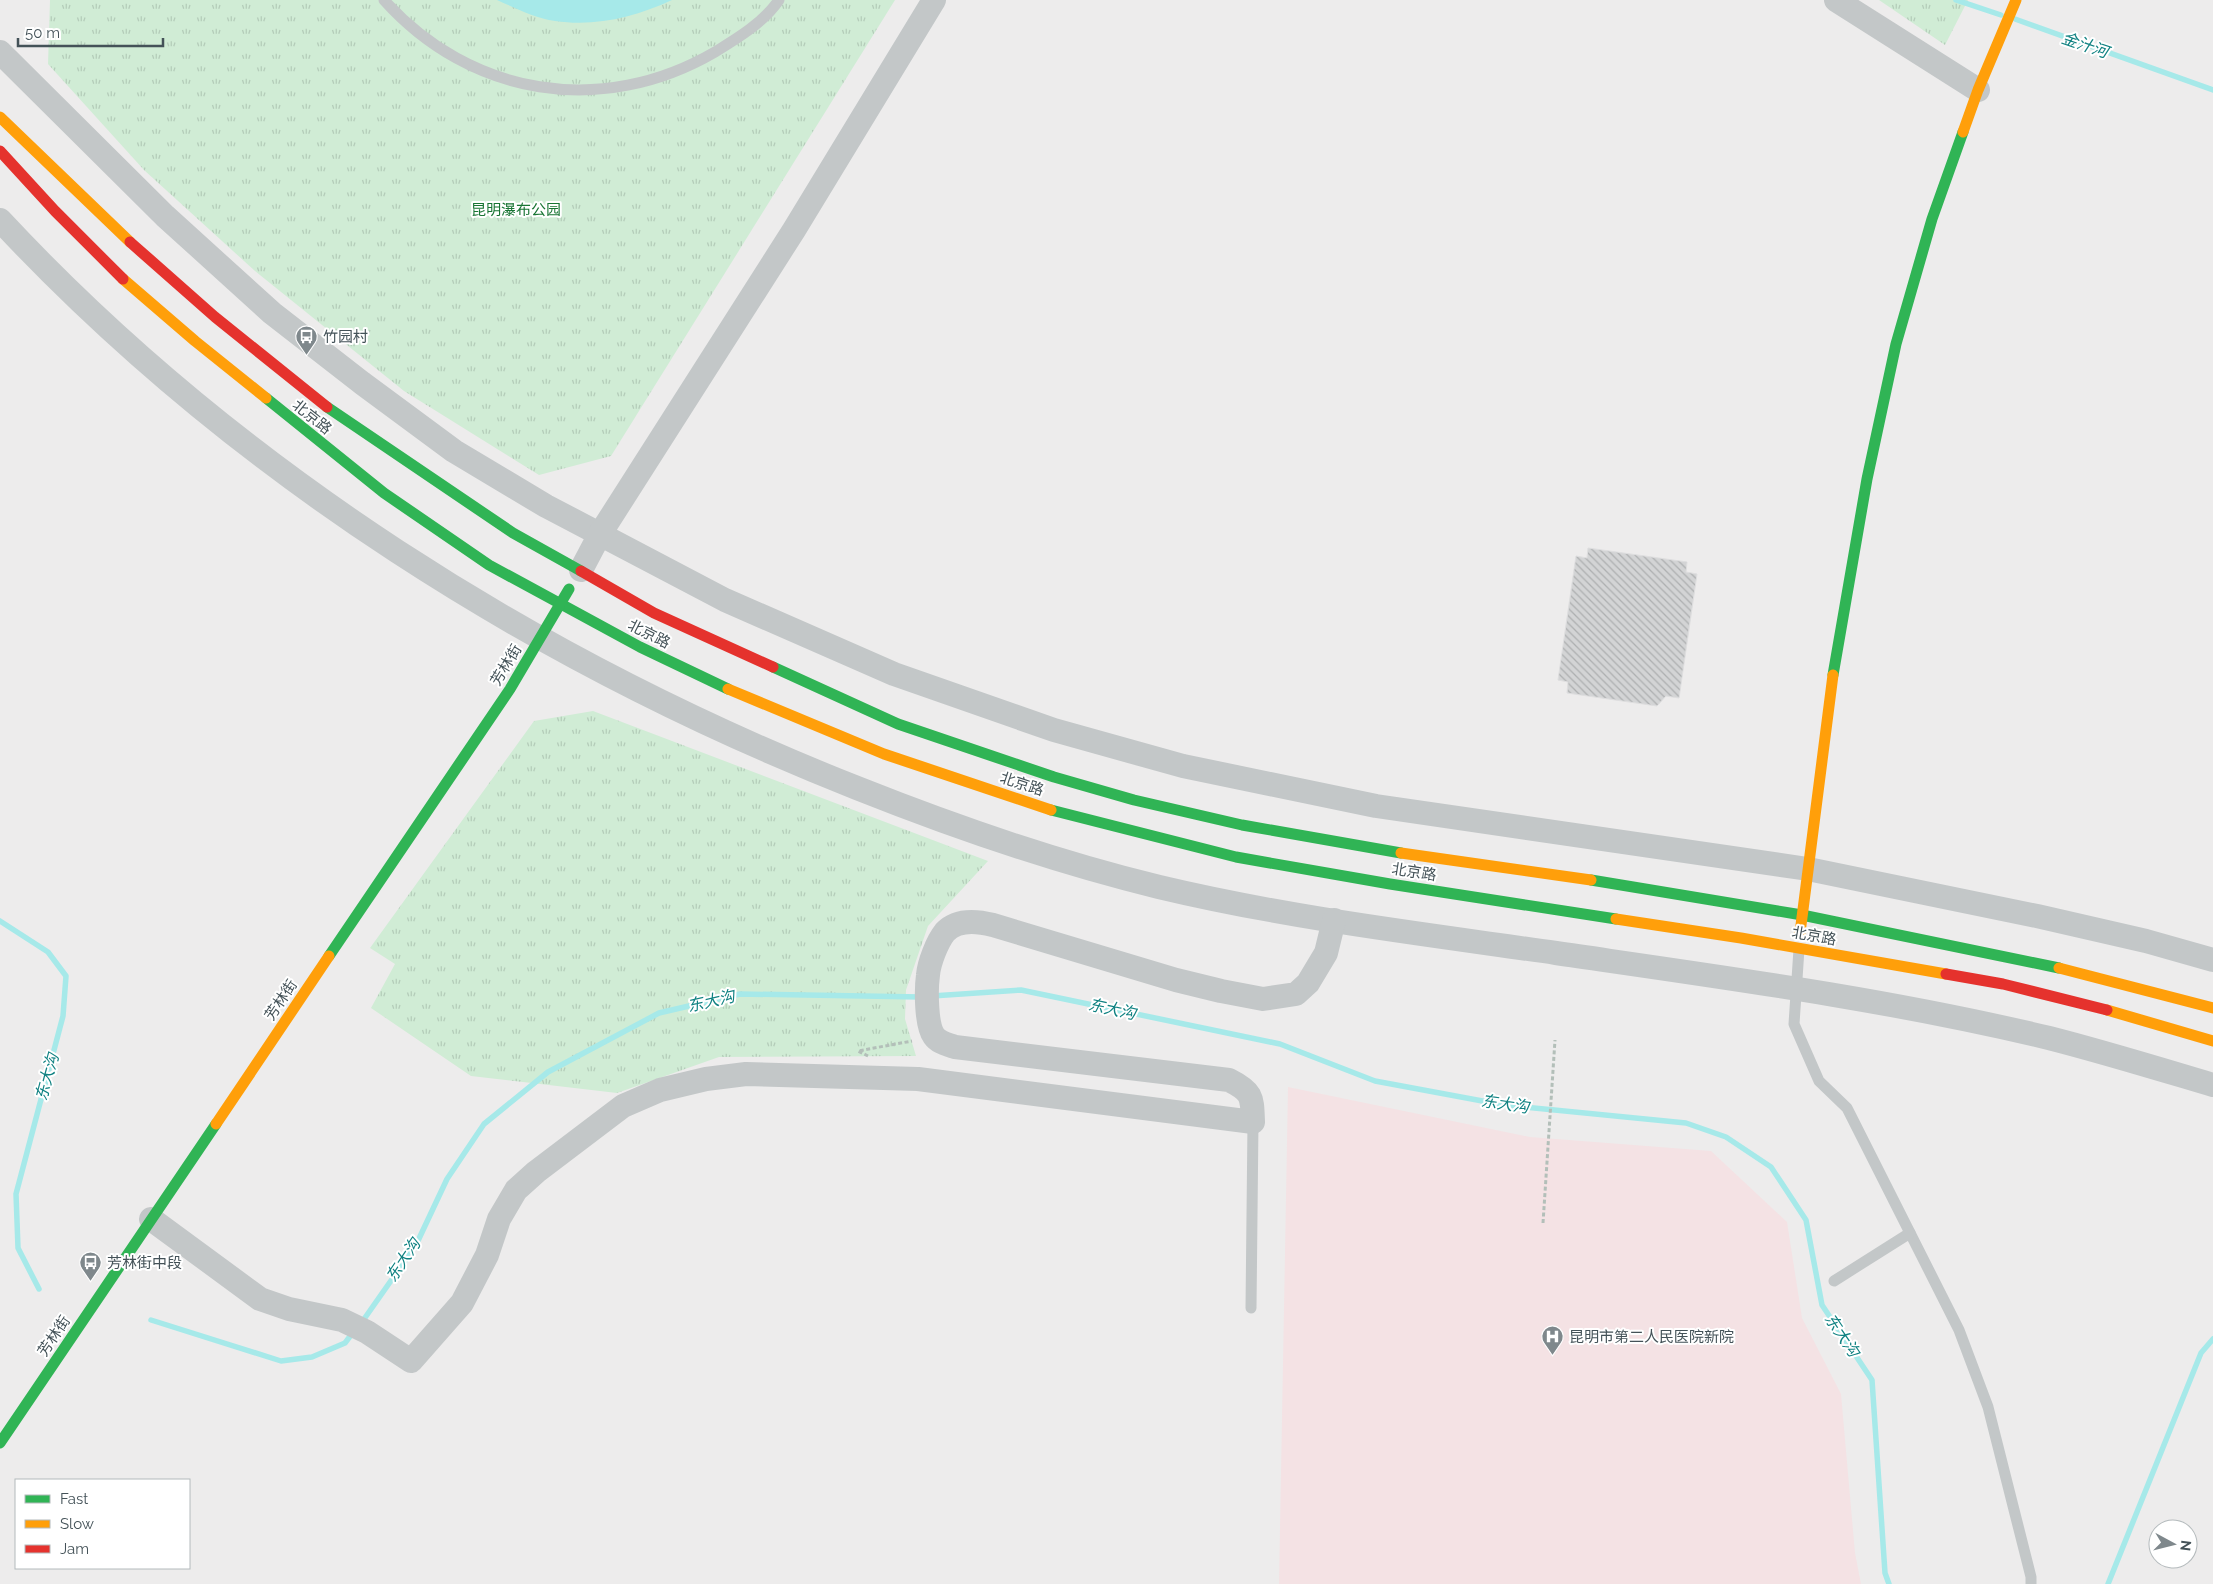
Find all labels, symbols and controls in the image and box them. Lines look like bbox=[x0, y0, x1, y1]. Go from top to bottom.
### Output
scale bar bbox=[18, 15, 162, 47]
text: 50 m bbox=[25, 24, 60, 42]
water label: 金汁河 bbox=[2059, 28, 2114, 63]
park label: 昆明瀑布公园 bbox=[471, 201, 561, 219]
bus stop icon: 竹园村 bbox=[295, 325, 319, 356]
place label: 竹园村 bbox=[323, 328, 368, 346]
street label: 北京路 bbox=[289, 396, 335, 438]
street label: 北京路 bbox=[625, 616, 673, 652]
street label: 芳林街 bbox=[487, 641, 525, 689]
street label: 北京路 bbox=[998, 768, 1046, 800]
street label: 北京路 bbox=[1390, 860, 1438, 884]
street label: 北京路 bbox=[1790, 923, 1838, 949]
street label: 芳林街 bbox=[261, 976, 301, 1024]
water label: 东大沟 bbox=[685, 986, 738, 1016]
water label: 东大沟 bbox=[1087, 995, 1139, 1024]
water label: 东大沟 bbox=[32, 1049, 63, 1103]
water label: 东大沟 bbox=[1480, 1091, 1532, 1117]
water label: 东大沟 bbox=[382, 1233, 425, 1285]
bus stop icon: 芳林街中段 bbox=[79, 1251, 103, 1282]
place label: 芳林街中段 bbox=[107, 1254, 182, 1272]
water label: 东大沟 bbox=[1821, 1310, 1864, 1362]
street label: 芳林街 bbox=[34, 1312, 74, 1360]
hospital icon: 昆明市第二人民医院新院 bbox=[1541, 1325, 1565, 1356]
place label: 昆明市第二人民医院新院 bbox=[1569, 1328, 1734, 1346]
legend bbox=[15, 1479, 190, 1569]
text: Fast bbox=[60, 1490, 88, 1508]
text: Slow bbox=[60, 1515, 94, 1533]
north arrow bbox=[2148, 1519, 2198, 1569]
text: N bbox=[2177, 1539, 2194, 1552]
text: Jam bbox=[60, 1540, 89, 1558]

